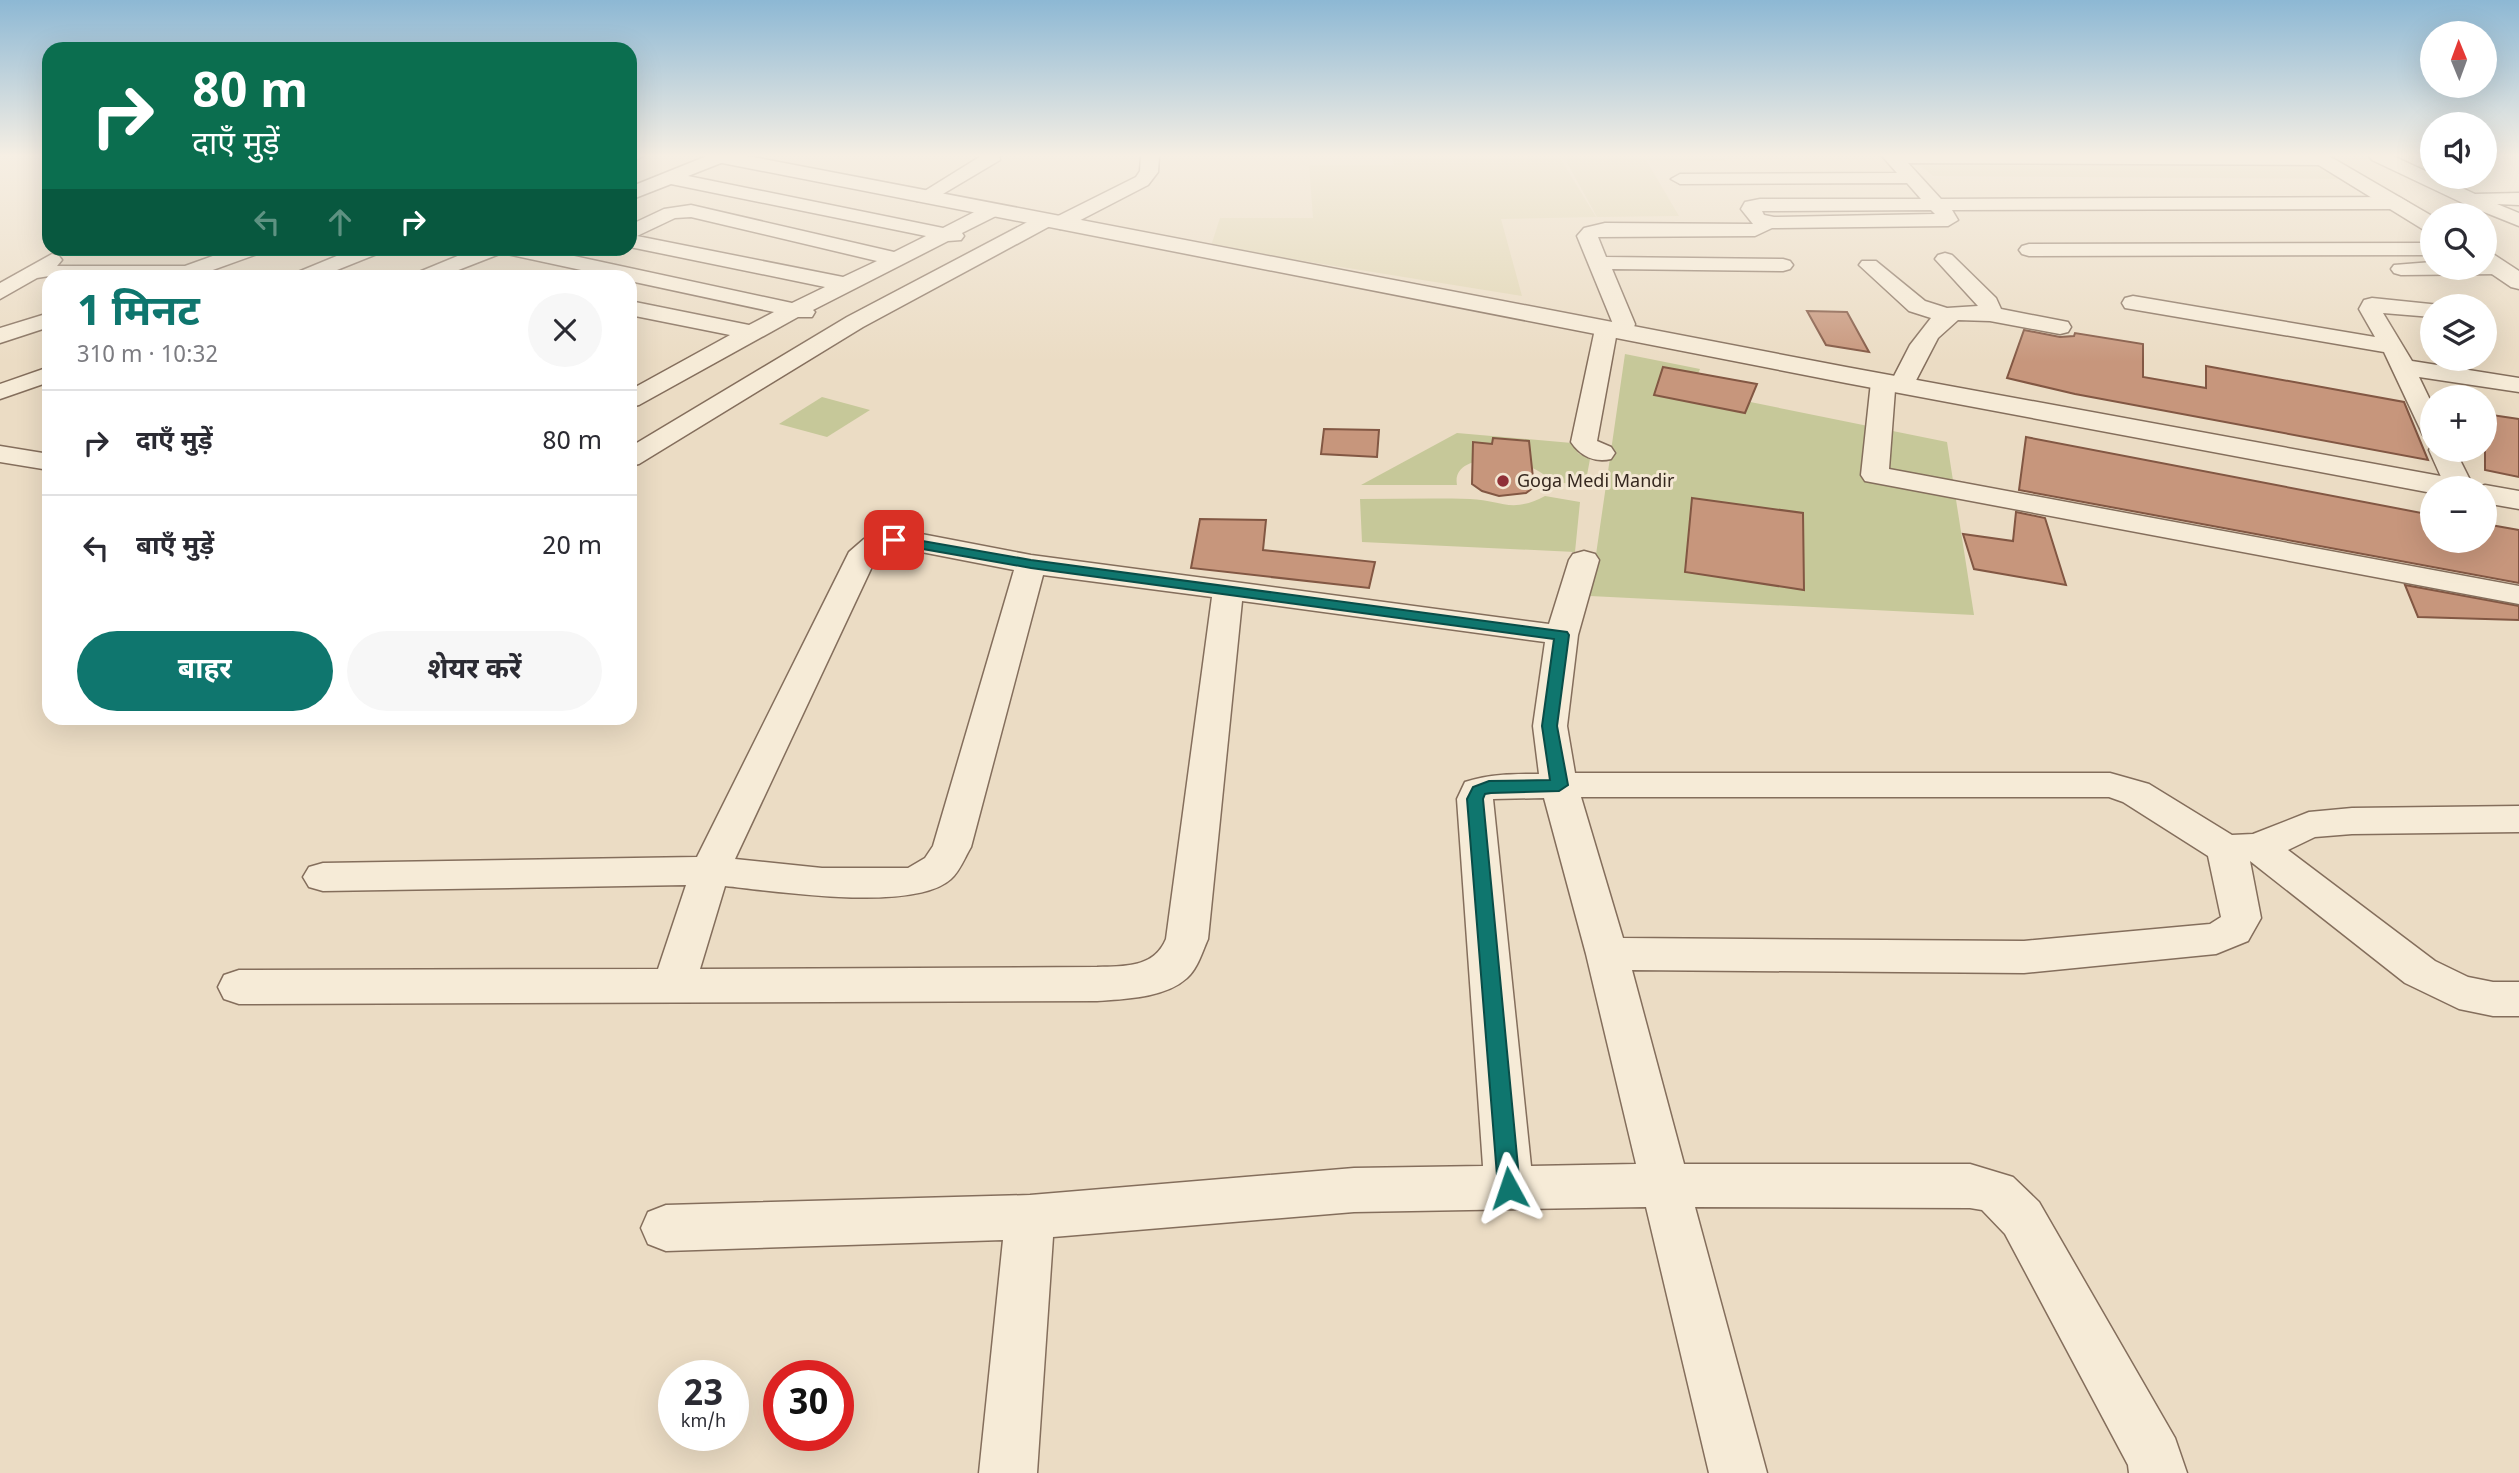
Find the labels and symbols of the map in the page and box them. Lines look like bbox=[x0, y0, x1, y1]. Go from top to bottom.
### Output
north arrow bbox=[2420, 21, 2497, 98]
place label: Goga Medi Mandir bbox=[1517, 471, 1675, 494]
marker: Goga Medi Mandir bbox=[1495, 473, 1511, 489]
pin bbox=[864, 510, 924, 570]
position arrow bbox=[1472, 1151, 1546, 1225]
speed limit sign: 30 bbox=[763, 1360, 854, 1451]

